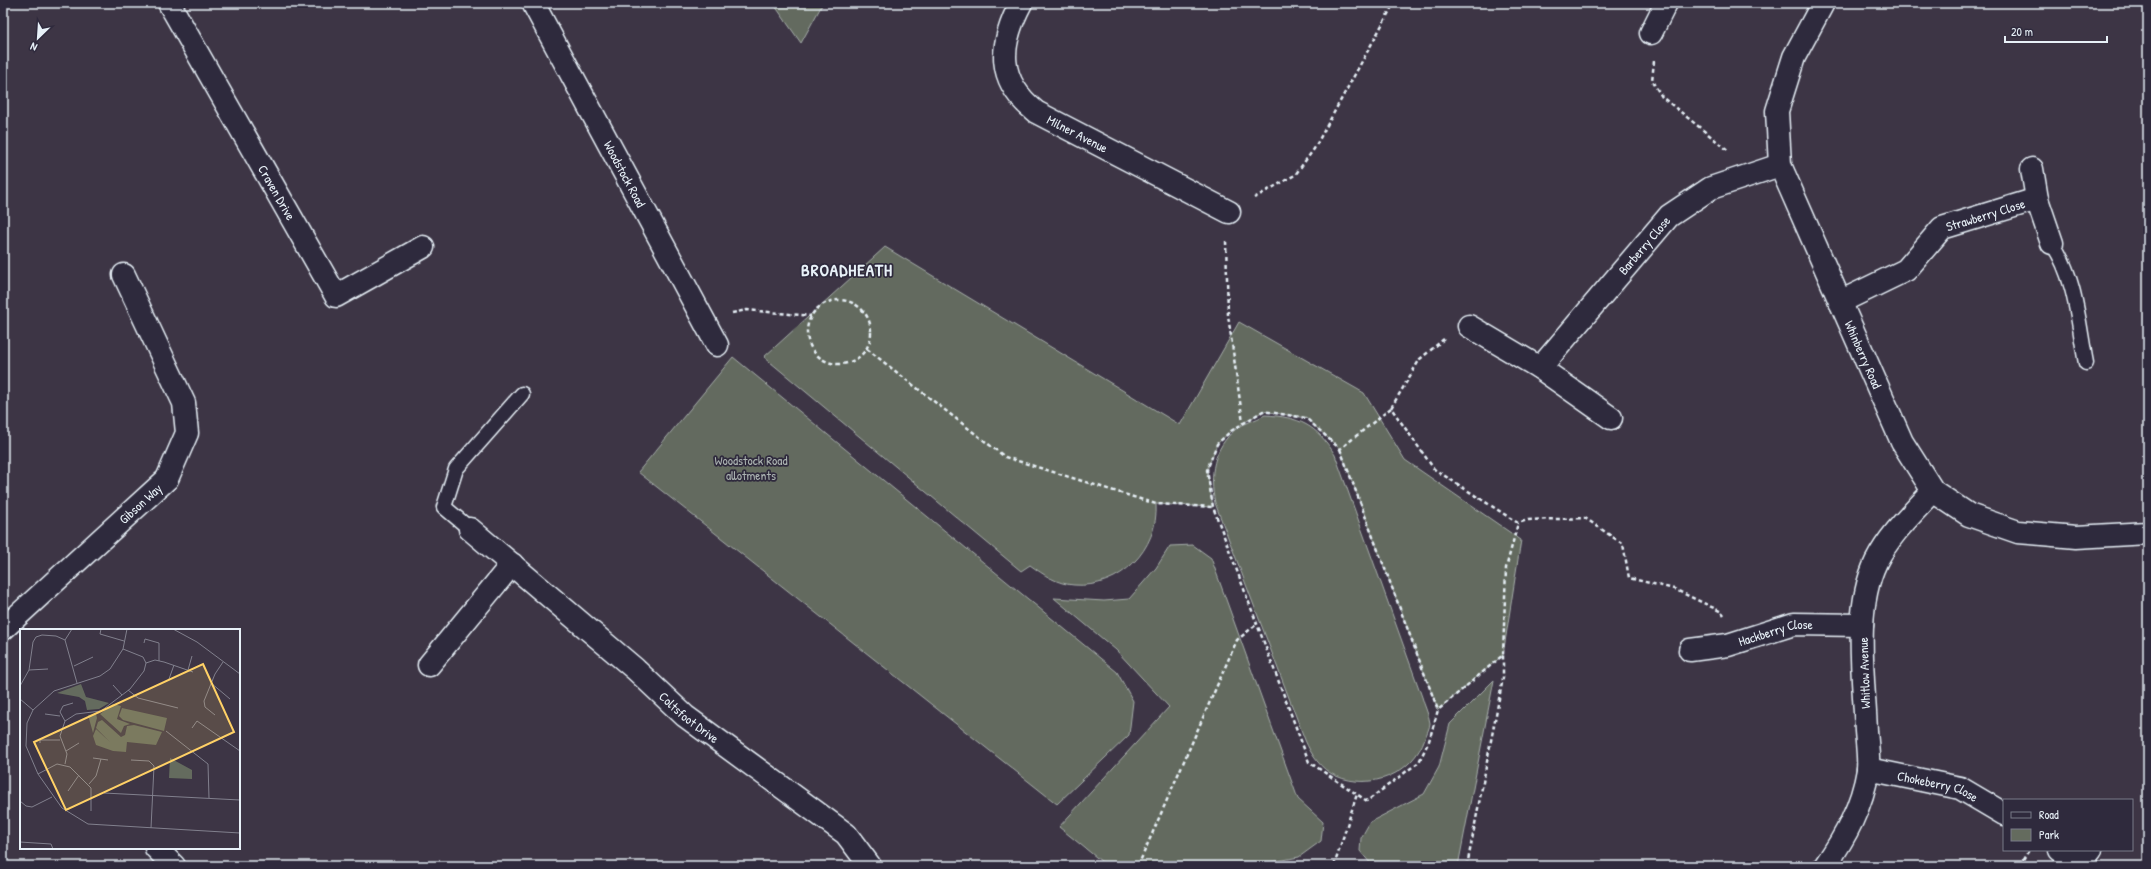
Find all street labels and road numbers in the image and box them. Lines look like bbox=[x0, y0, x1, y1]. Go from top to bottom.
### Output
street label: Milner Avenue bbox=[1044, 110, 1111, 157]
street label: Woodstock Road bbox=[600, 137, 650, 210]
street label: Craven Drive bbox=[254, 161, 300, 223]
street label: Strawberry Close bbox=[1944, 194, 2027, 235]
street label: Barberry Close bbox=[1614, 212, 1674, 278]
street label: Whinberry Road bbox=[1841, 318, 1886, 391]
street label: Gibson Way bbox=[115, 479, 166, 528]
street label: Hackberry Close bbox=[1736, 615, 1813, 650]
street label: Whitlow Avenue bbox=[1854, 637, 1874, 709]
street label: Coltsfoot Drive bbox=[655, 687, 723, 747]
street label: Chokeberry Close bbox=[1896, 766, 1982, 806]

